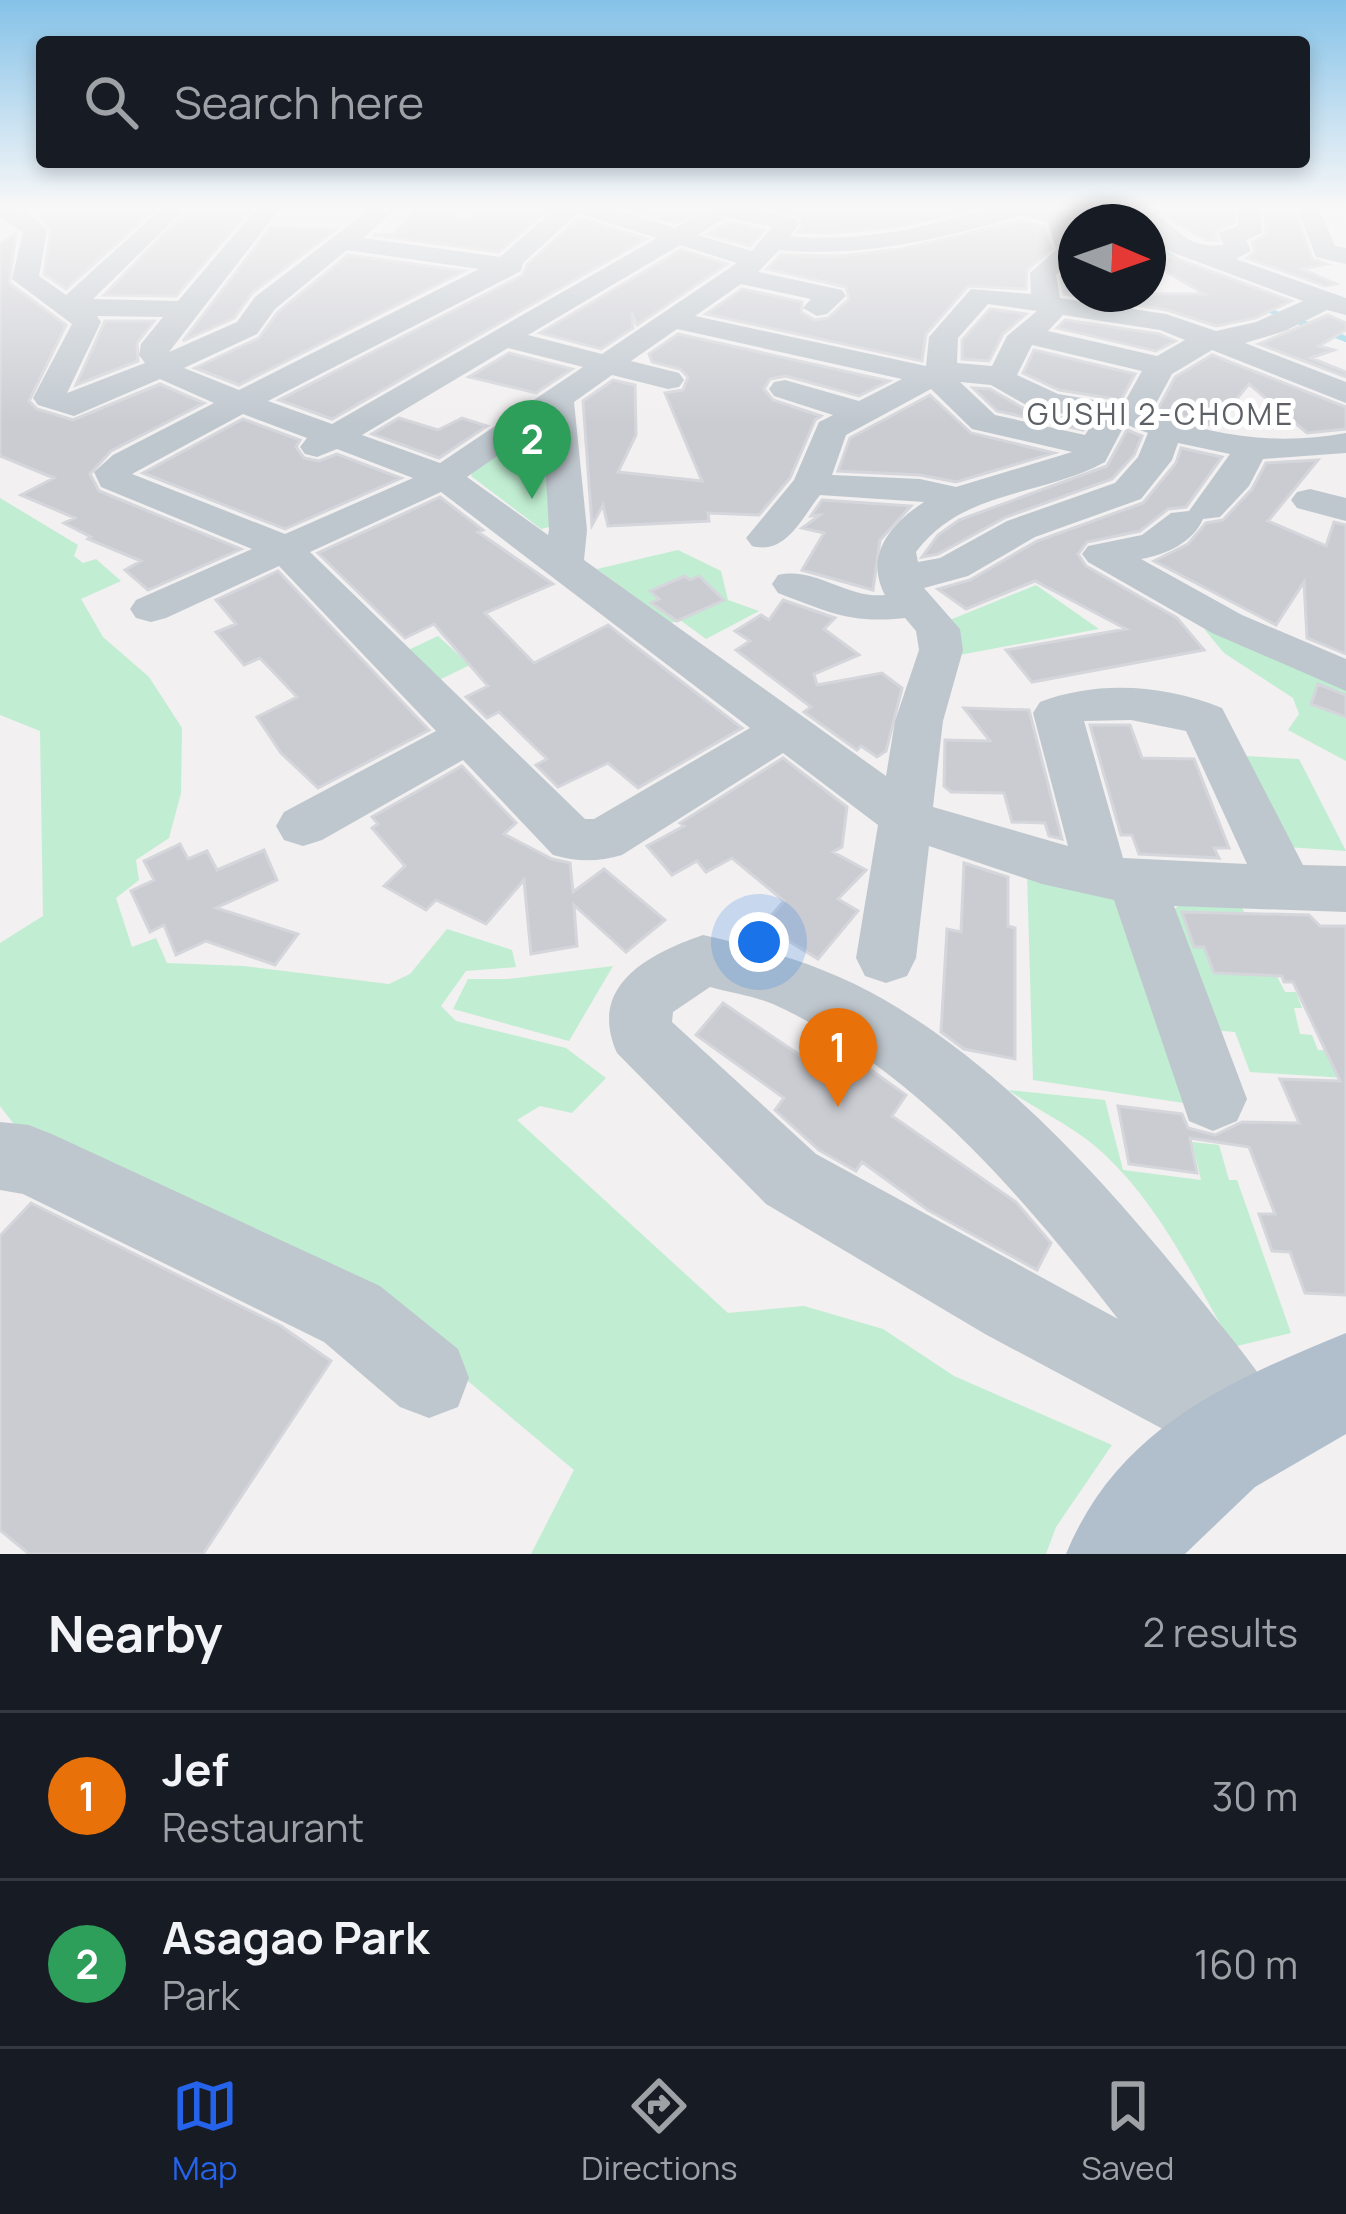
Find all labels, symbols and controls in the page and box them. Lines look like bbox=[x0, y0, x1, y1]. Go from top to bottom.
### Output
search box bbox=[36, 36, 1310, 168]
icon: search bbox=[78, 69, 144, 135]
text: Search here bbox=[174, 71, 424, 133]
north arrow bbox=[1058, 204, 1166, 312]
district label: GUSHI 2-CHOME bbox=[1027, 393, 1295, 434]
pin: 2 bbox=[493, 400, 571, 499]
your location bbox=[729, 912, 789, 972]
pin: 1 bbox=[799, 1008, 877, 1107]
text: Nearby bbox=[48, 1598, 223, 1667]
text: 2 results bbox=[1143, 1605, 1298, 1659]
text: Jef bbox=[162, 1738, 229, 1800]
text: 1 bbox=[78, 1769, 96, 1823]
text: 30 m bbox=[1212, 1769, 1298, 1823]
text: Restaurant bbox=[162, 1800, 364, 1854]
text: Asagao Park bbox=[162, 1906, 429, 1968]
text: 2 bbox=[75, 1937, 99, 1991]
text: 160 m bbox=[1194, 1937, 1298, 1991]
text: Park bbox=[162, 1968, 240, 2022]
tab: Map bbox=[172, 2073, 238, 2190]
tab: Directions bbox=[581, 2073, 738, 2190]
tab: Saved bbox=[1081, 2073, 1174, 2190]

